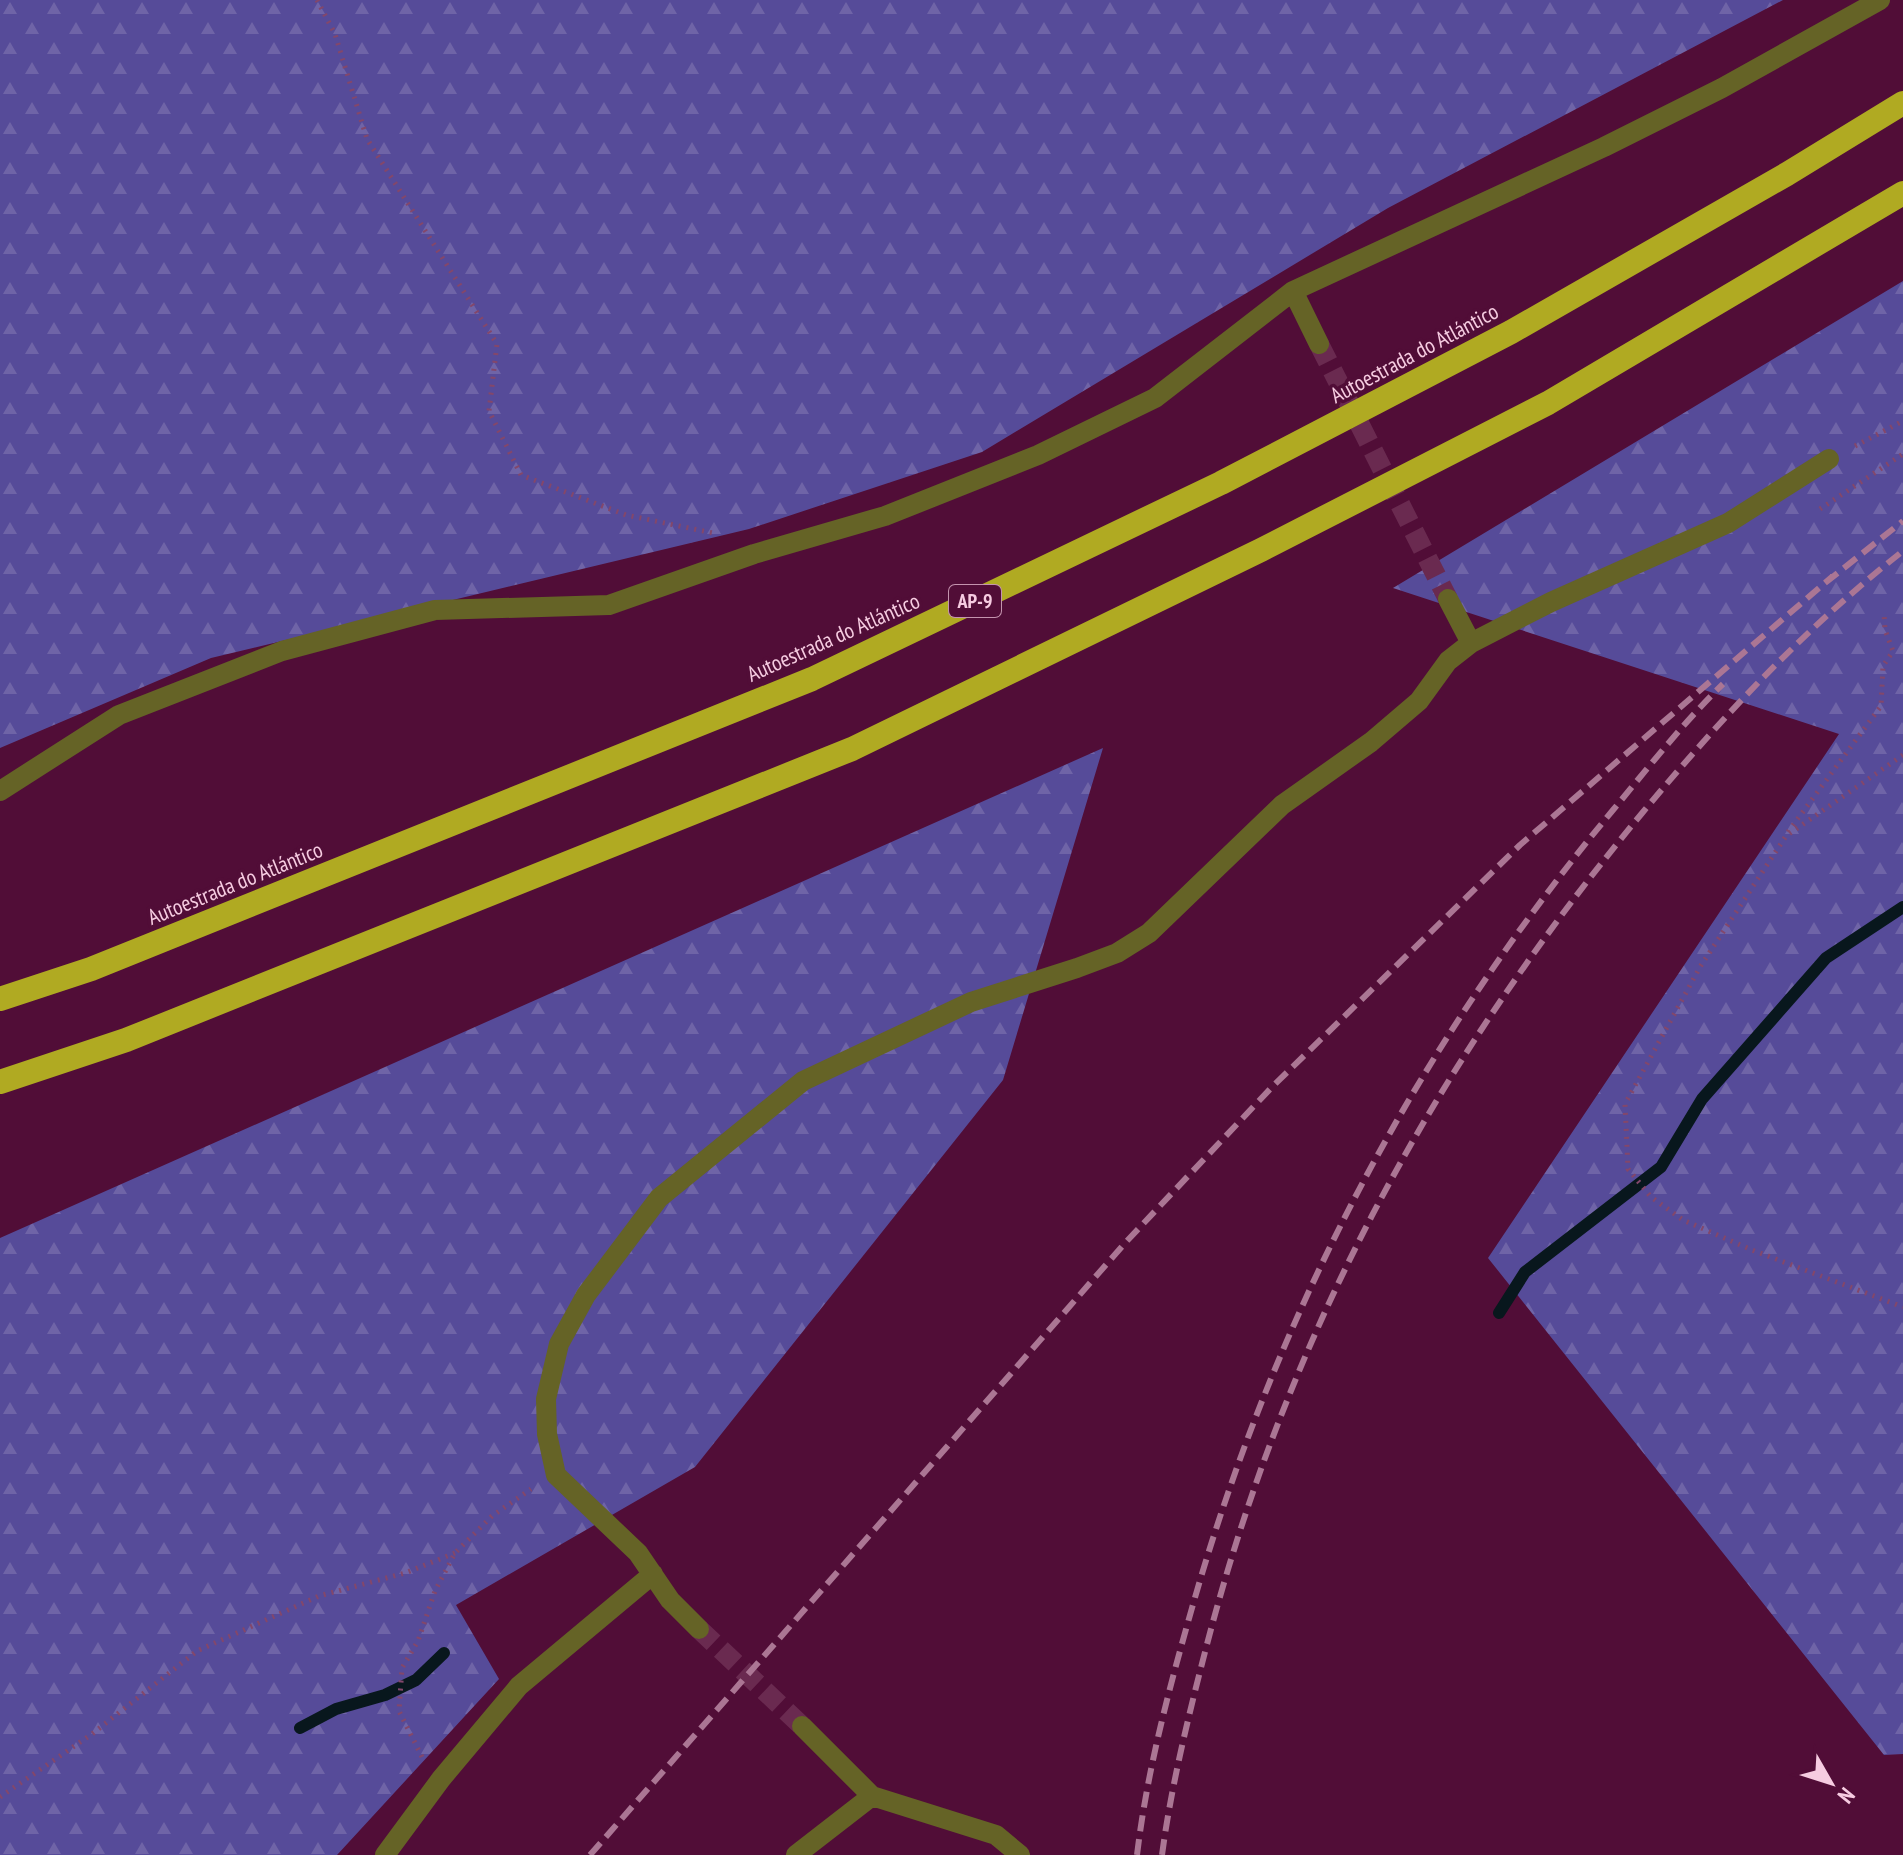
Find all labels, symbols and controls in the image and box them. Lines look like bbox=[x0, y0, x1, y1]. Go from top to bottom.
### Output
street label: Autoestrada do Atlántico bbox=[1325, 297, 1503, 409]
road number: AP-9 bbox=[949, 585, 1001, 617]
street label: Autoestrada do Atlántico bbox=[742, 586, 924, 688]
street label: Autoestrada do Atlántico bbox=[143, 835, 327, 931]
north arrow bbox=[1791, 1743, 1871, 1823]
text: N bbox=[1832, 1782, 1861, 1809]

